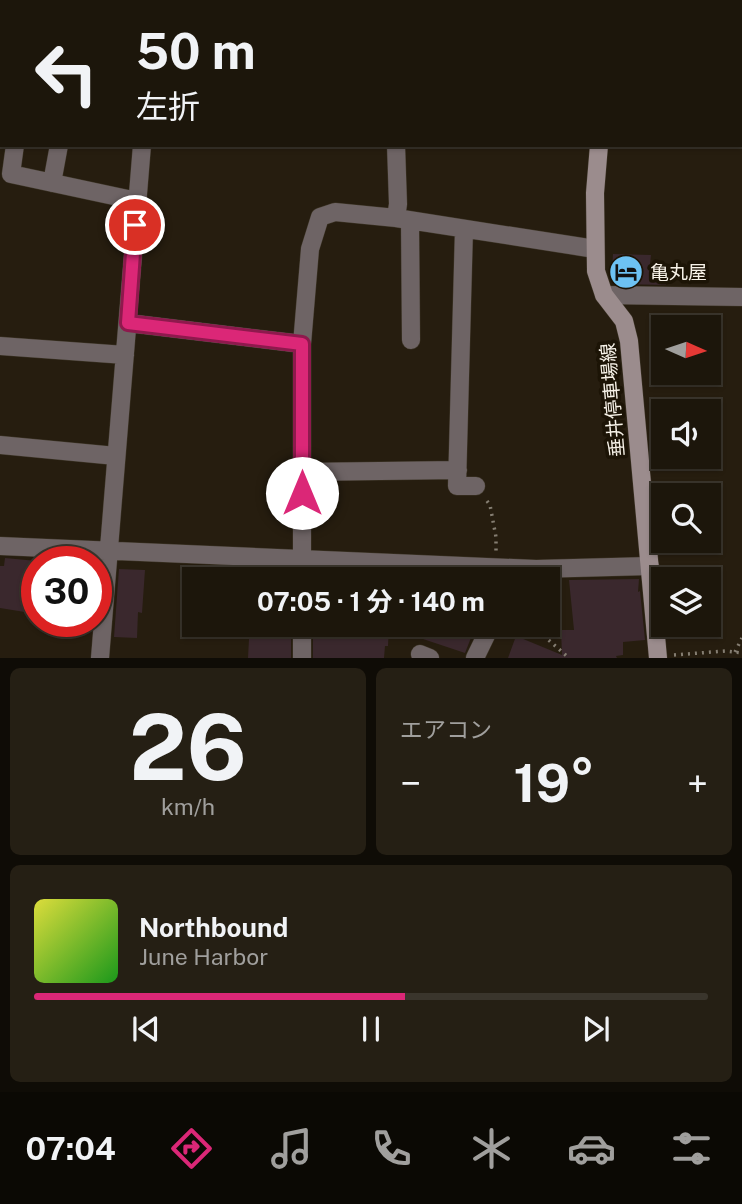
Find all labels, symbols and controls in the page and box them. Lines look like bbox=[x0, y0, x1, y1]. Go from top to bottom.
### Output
text: 50 m bbox=[136, 22, 256, 80]
icon: left bbox=[21, 28, 112, 119]
text: 左折 bbox=[136, 88, 200, 125]
pin bbox=[105, 195, 165, 255]
icon: arrive bbox=[116, 206, 154, 244]
hotel icon: 亀丸屋 bbox=[607, 253, 645, 291]
place label: 亀丸屋 bbox=[650, 261, 707, 283]
north arrow bbox=[651, 315, 721, 385]
map controls bbox=[651, 315, 721, 637]
street label: 垂井停車場線 bbox=[596, 342, 628, 458]
button: sound bbox=[651, 399, 721, 469]
position arrow bbox=[265, 456, 339, 530]
button: search bbox=[651, 483, 721, 553]
speed limit sign: 30 bbox=[21, 546, 112, 637]
button: layers bbox=[651, 567, 721, 637]
text: 07:05 · 1 分 · 140 m bbox=[257, 586, 485, 617]
text: 26 bbox=[129, 694, 247, 800]
text: エアコン bbox=[400, 716, 492, 743]
text: 19° bbox=[513, 753, 595, 814]
text: − bbox=[400, 761, 421, 806]
text: + bbox=[687, 761, 708, 806]
text: km/h bbox=[161, 793, 215, 820]
text: Northbound bbox=[139, 912, 288, 943]
text: June Harbor bbox=[139, 943, 268, 970]
icon: previous bbox=[127, 1010, 165, 1048]
icon: pause bbox=[352, 1010, 390, 1048]
icon: next bbox=[577, 1010, 615, 1048]
icon: directions bbox=[167, 1124, 216, 1173]
icon: music bbox=[267, 1124, 316, 1173]
icon: phone bbox=[367, 1124, 416, 1173]
icon: climate bbox=[467, 1124, 516, 1173]
icon: car bbox=[567, 1124, 616, 1173]
icon: filters bbox=[667, 1124, 716, 1173]
text: 07:04 bbox=[26, 1130, 116, 1167]

